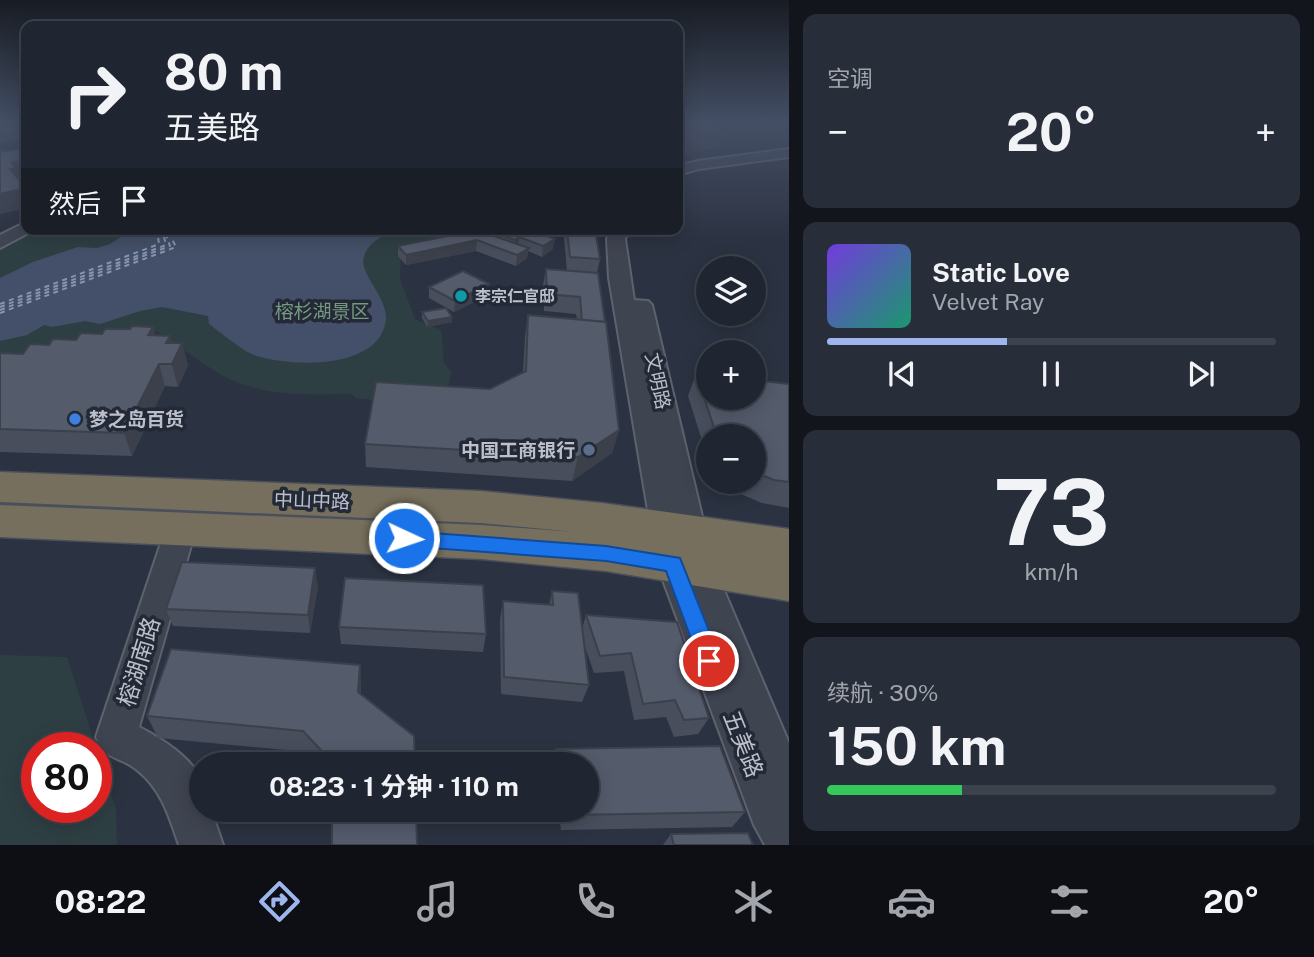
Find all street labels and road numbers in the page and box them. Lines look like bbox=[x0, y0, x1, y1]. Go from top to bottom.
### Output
street label: 文明路 bbox=[641, 351, 675, 411]
street label: 中山中路 bbox=[274, 488, 350, 512]
street label: 榕湖南路 bbox=[112, 614, 165, 710]
street label: 五美路 bbox=[718, 707, 769, 781]

